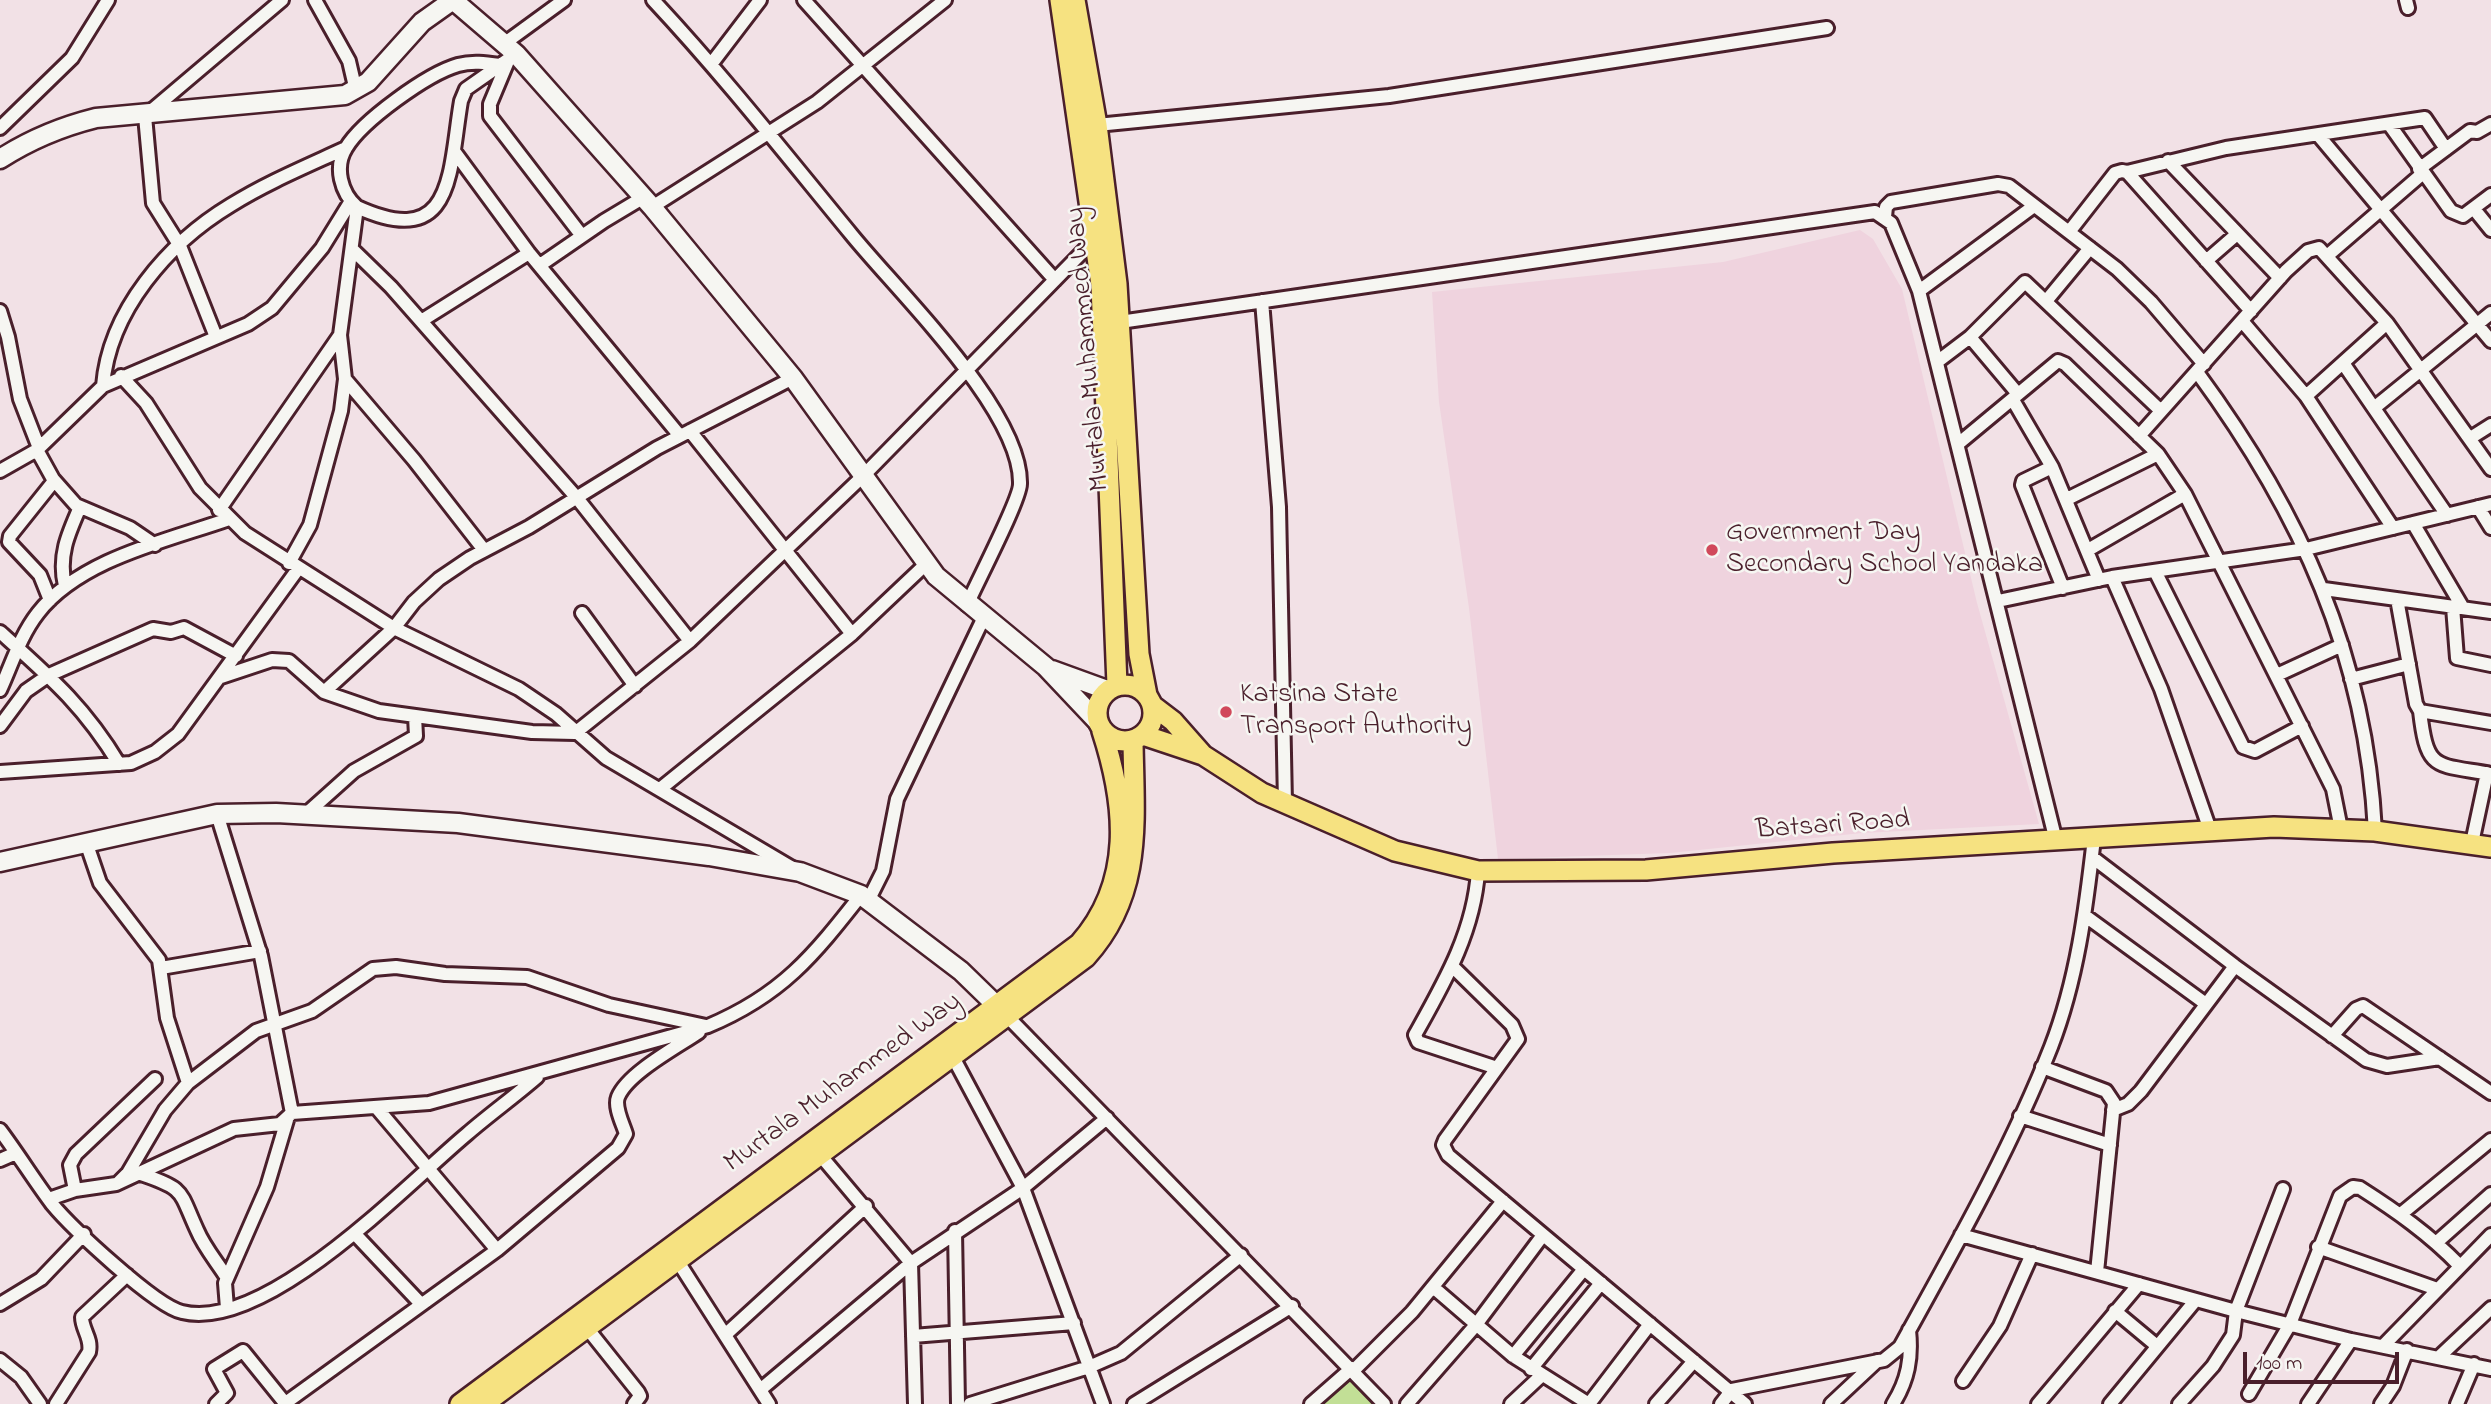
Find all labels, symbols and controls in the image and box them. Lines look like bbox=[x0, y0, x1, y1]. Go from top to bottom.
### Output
street label: Murtala Muhammed Way bbox=[1061, 205, 1119, 493]
place label: Government Day Secondary School Yandaka bbox=[1726, 517, 2043, 583]
marker: Government Day Secondary School Yandaka bbox=[1704, 542, 1720, 558]
place label: Katsina State Transport Authority bbox=[1240, 679, 1472, 745]
marker: Katsina State Transport Authority bbox=[1218, 704, 1234, 720]
street label: Batsari Road bbox=[1755, 805, 1911, 849]
street label: Murtala Muhammed Way bbox=[719, 987, 969, 1181]
scale bar bbox=[2246, 1338, 2402, 1382]
text: 100 m bbox=[2256, 1349, 2302, 1379]

